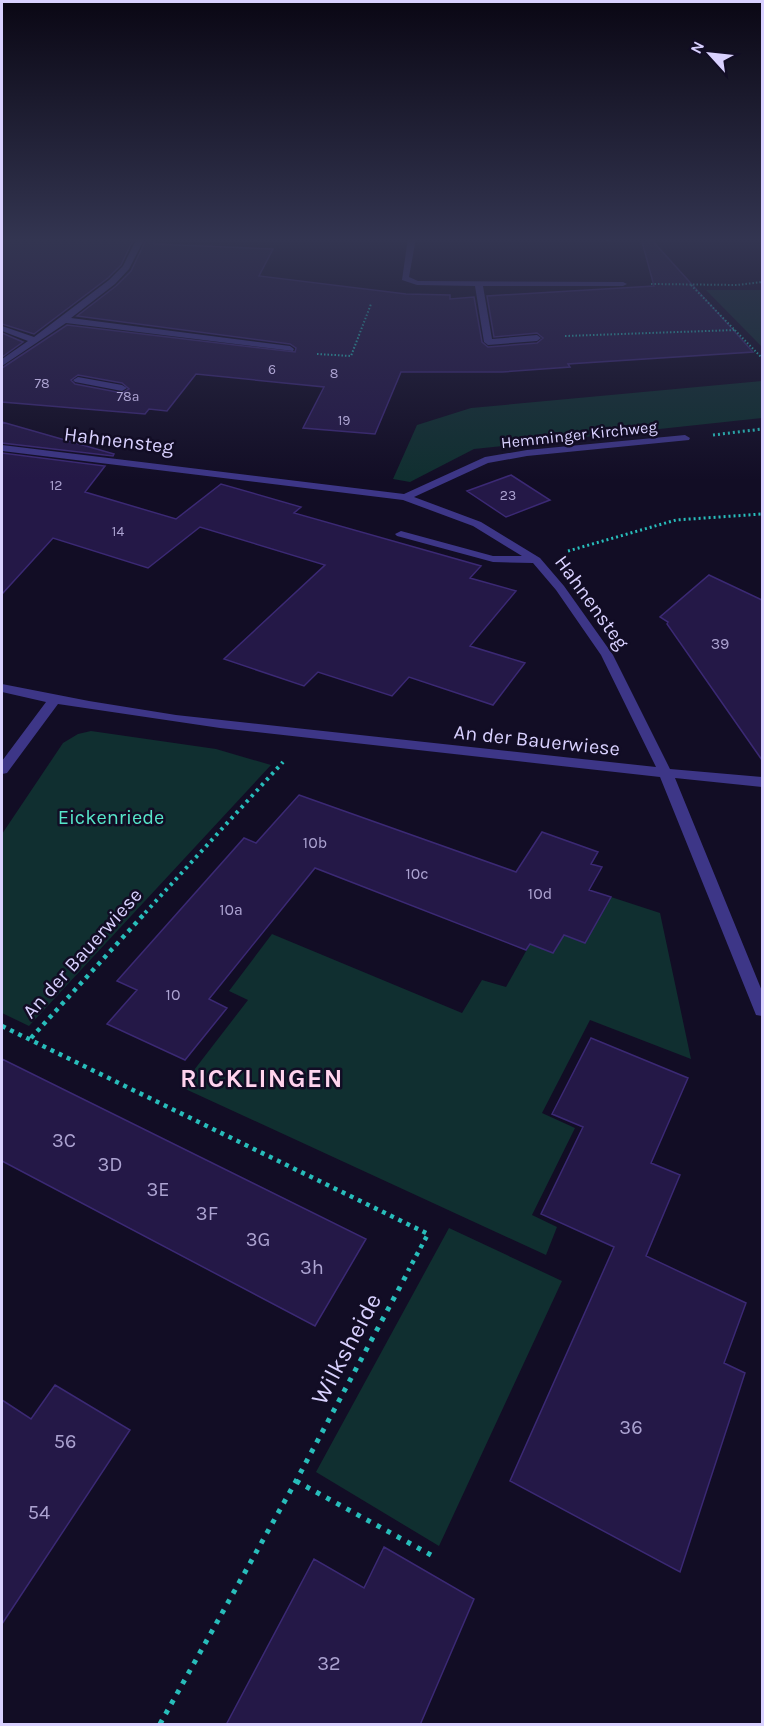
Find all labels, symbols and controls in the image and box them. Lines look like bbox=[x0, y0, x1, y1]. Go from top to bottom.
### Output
north arrow bbox=[680, 24, 740, 84]
text: N bbox=[686, 38, 708, 57]
house number: 6 bbox=[268, 361, 276, 378]
house number: 8 bbox=[330, 365, 338, 382]
house number: 78 bbox=[34, 375, 50, 392]
house number: 78a bbox=[117, 388, 139, 405]
house number: 19 bbox=[338, 412, 350, 429]
street label: Hemminger Kirchweg bbox=[500, 417, 658, 452]
street label: Hahnensteg bbox=[63, 422, 175, 459]
house number: 12 bbox=[50, 477, 62, 494]
house number: 23 bbox=[500, 487, 516, 504]
house number: 14 bbox=[112, 523, 124, 540]
street label: Hahnensteg bbox=[550, 551, 633, 654]
house number: 39 bbox=[711, 634, 729, 653]
street label: An der Bauerwiese bbox=[453, 720, 621, 761]
park label: Eickenriede bbox=[58, 806, 164, 829]
house number: 10b bbox=[303, 833, 327, 852]
house number: 10c bbox=[405, 864, 429, 883]
street label: An der Bauerwiese bbox=[18, 884, 147, 1023]
house number: 10d bbox=[528, 884, 552, 903]
house number: 10a bbox=[219, 900, 243, 919]
house number: 10 bbox=[166, 985, 180, 1004]
district label: RICKLINGEN bbox=[180, 1063, 344, 1094]
house number: 3C bbox=[52, 1129, 76, 1152]
house number: 3D bbox=[97, 1153, 123, 1176]
house number: 3E bbox=[146, 1178, 170, 1201]
house number: 3F bbox=[196, 1202, 218, 1225]
house number: 3G bbox=[246, 1228, 270, 1251]
house number: 3h bbox=[300, 1256, 324, 1279]
street label: Wilksheide bbox=[305, 1289, 387, 1409]
house number: 36 bbox=[619, 1416, 643, 1439]
house number: 56 bbox=[54, 1430, 76, 1453]
house number: 54 bbox=[28, 1501, 50, 1524]
house number: 32 bbox=[317, 1652, 341, 1675]

